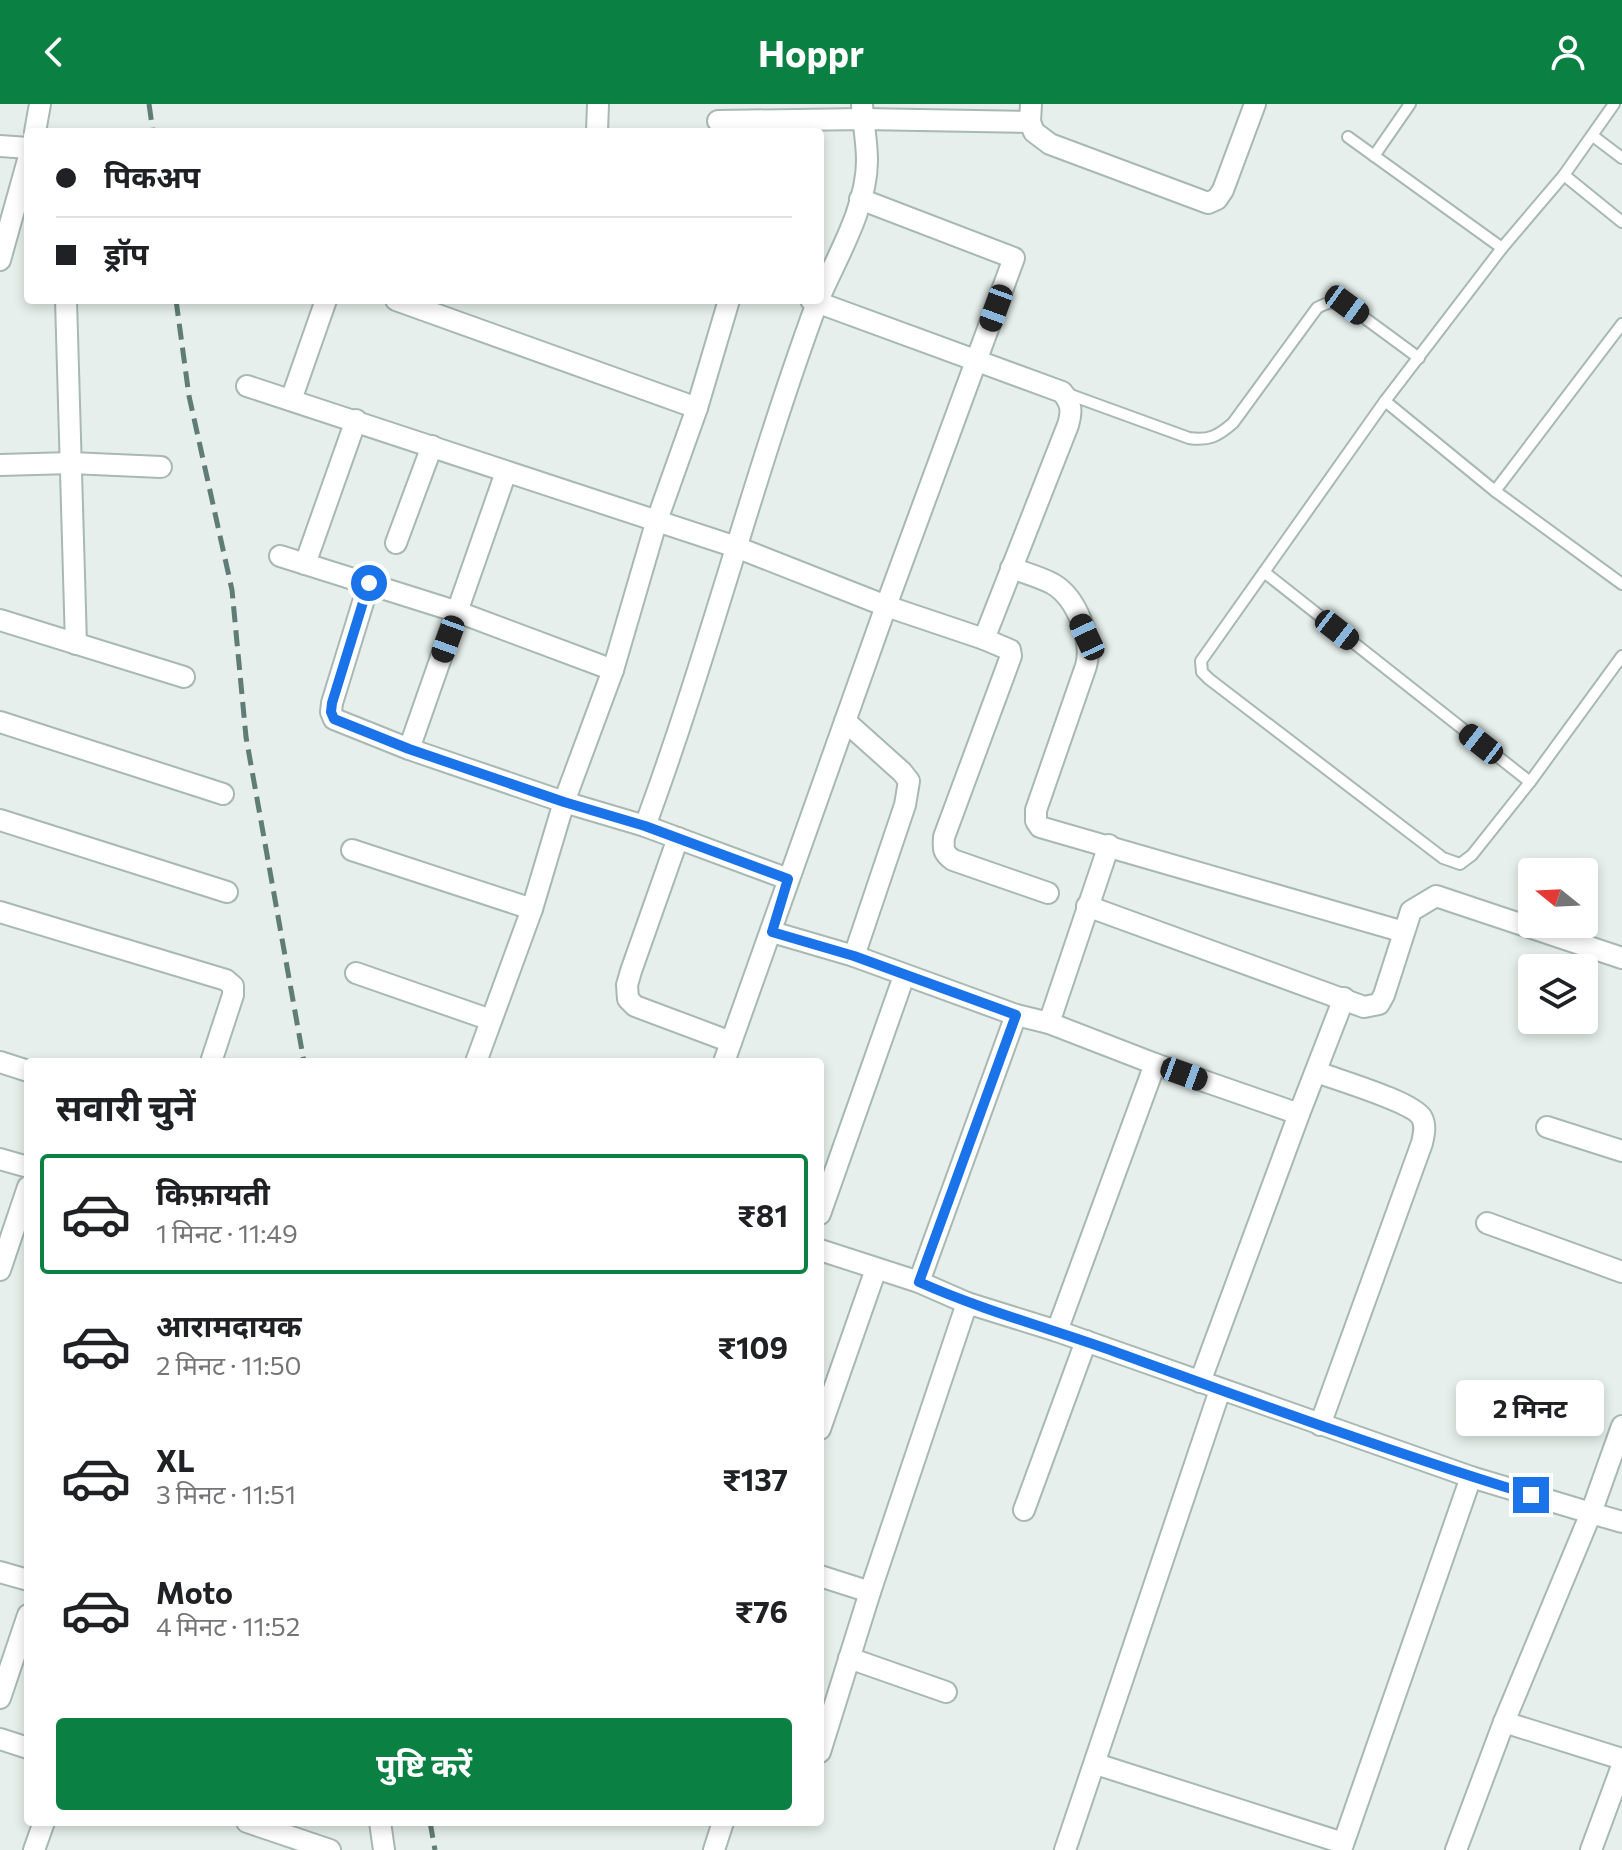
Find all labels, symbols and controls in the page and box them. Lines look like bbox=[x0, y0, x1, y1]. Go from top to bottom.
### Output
icon: back bbox=[32, 30, 76, 74]
text: Hoppr bbox=[758, 30, 864, 74]
icon: person bbox=[1546, 30, 1590, 74]
text: पिकअप bbox=[104, 157, 200, 194]
text: ड्रॉप bbox=[104, 234, 148, 271]
car bbox=[977, 281, 1015, 335]
car bbox=[1321, 281, 1373, 329]
route start bbox=[351, 565, 387, 601]
car bbox=[1311, 606, 1363, 654]
car bbox=[1066, 610, 1108, 664]
car bbox=[429, 612, 467, 666]
car bbox=[1455, 720, 1507, 768]
north arrow bbox=[1518, 858, 1598, 938]
map controls bbox=[1518, 858, 1598, 1034]
button: layers bbox=[1518, 954, 1598, 1034]
car bbox=[1157, 1055, 1211, 1093]
text: सवारी चुनें bbox=[56, 1084, 195, 1128]
text: किफ़ायती bbox=[156, 1174, 270, 1211]
icon: car bbox=[60, 1178, 132, 1250]
text: ₹81 bbox=[737, 1196, 788, 1233]
text: 1 मिनट · 11:49 bbox=[156, 1217, 298, 1248]
text: आरामदायक bbox=[156, 1306, 302, 1343]
icon: car bbox=[60, 1310, 132, 1382]
text: ₹109 bbox=[717, 1328, 788, 1365]
text: 2 मिनट · 11:50 bbox=[156, 1349, 302, 1380]
callout: 2 मिनट bbox=[1457, 1379, 1605, 1435]
text: 2 मिनट bbox=[1493, 1392, 1567, 1423]
text: XL bbox=[156, 1441, 195, 1478]
icon: car bbox=[60, 1442, 132, 1514]
text: ₹137 bbox=[722, 1460, 788, 1497]
route end bbox=[1513, 1477, 1549, 1513]
text: 3 मिनट · 11:51 bbox=[156, 1478, 296, 1509]
text: Moto bbox=[156, 1573, 233, 1610]
icon: car bbox=[60, 1574, 132, 1646]
text: ₹76 bbox=[735, 1592, 788, 1629]
text: 4 मिनट · 11:52 bbox=[156, 1610, 300, 1641]
button: पुष्टि करें bbox=[56, 1718, 792, 1810]

